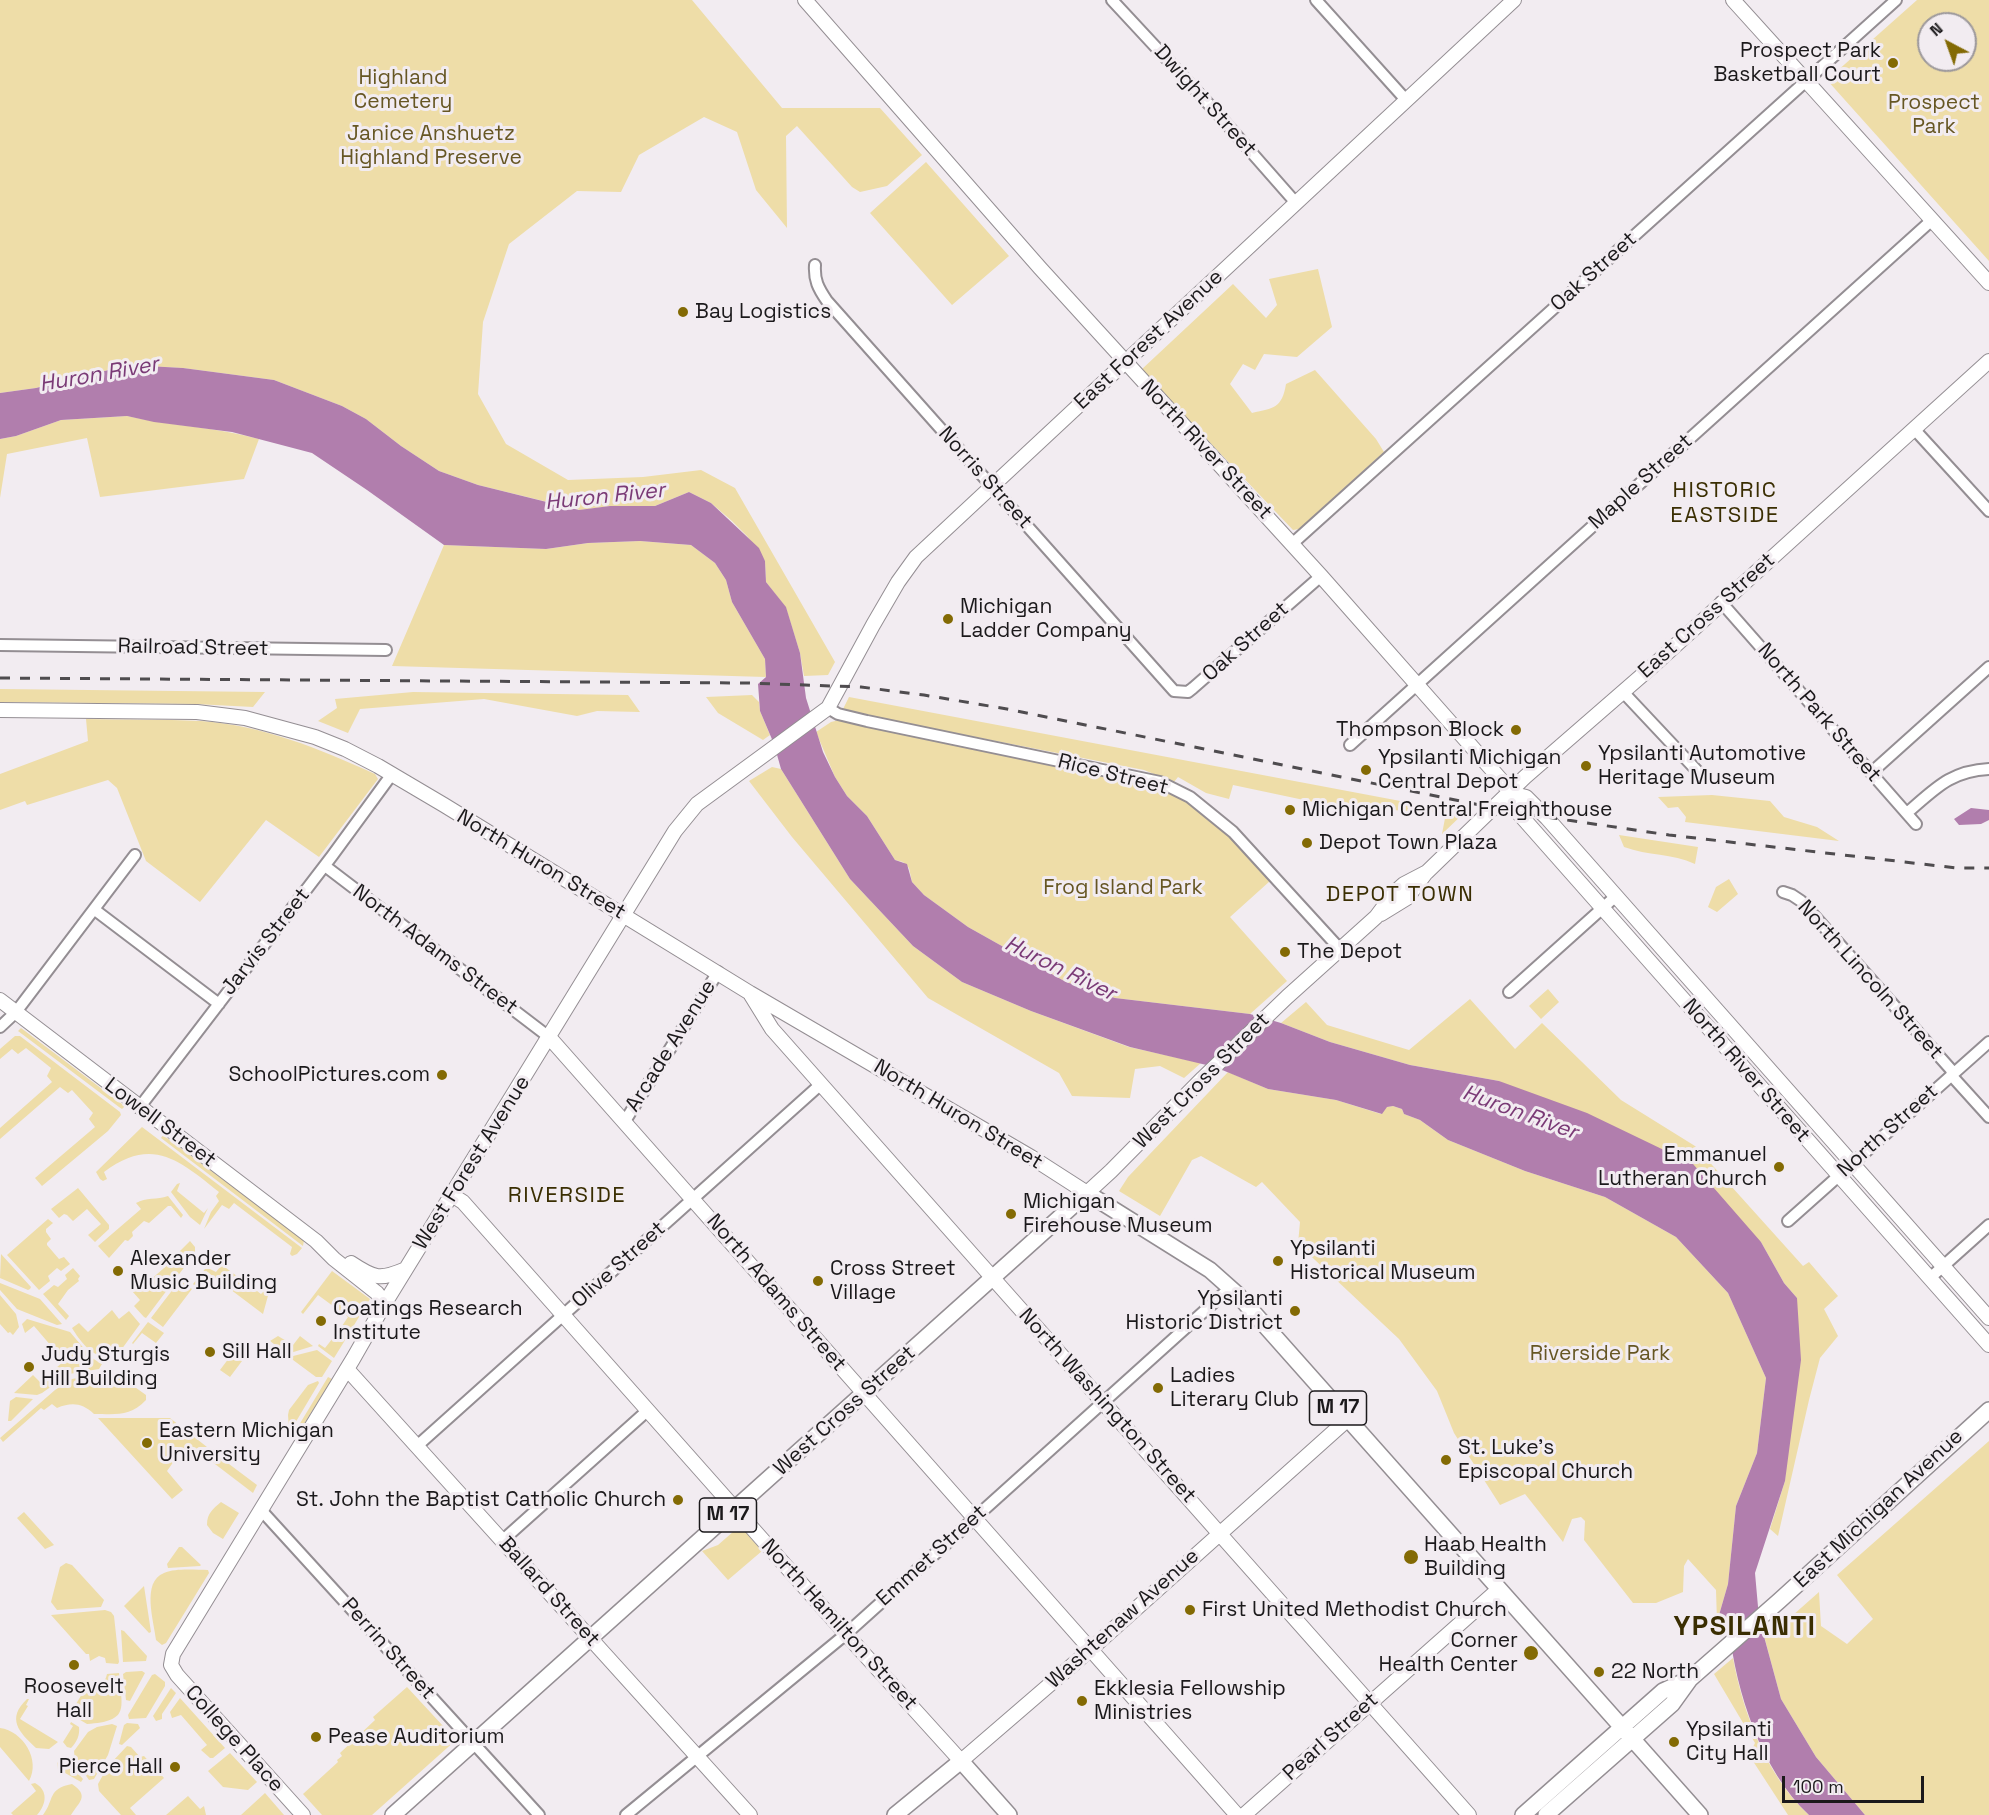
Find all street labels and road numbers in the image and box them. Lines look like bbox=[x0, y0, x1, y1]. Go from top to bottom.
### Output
street label: Dwight Street bbox=[1148, 40, 1262, 162]
street label: Oak Street bbox=[1546, 227, 1642, 317]
street label: East Forest Avenue bbox=[1069, 265, 1229, 415]
street label: North River Street bbox=[1135, 375, 1277, 525]
street label: Norris Street bbox=[933, 422, 1037, 534]
street label: Maple Street bbox=[1584, 429, 1698, 535]
street label: East Cross Street bbox=[1633, 548, 1781, 684]
street label: Oak Street bbox=[1198, 597, 1294, 687]
street label: Railroad Street bbox=[117, 634, 269, 662]
street label: North Park Street bbox=[1752, 638, 1886, 788]
street label: Rice Street bbox=[1055, 749, 1171, 801]
street label: North Huron Street bbox=[452, 805, 630, 925]
street label: North Adams Street bbox=[347, 880, 523, 1020]
street label: Jarvis Street bbox=[216, 883, 316, 1001]
street label: North Lincoln Street bbox=[1792, 895, 1948, 1065]
street label: Arcade Avenue bbox=[620, 975, 722, 1117]
street label: North River Street bbox=[1677, 994, 1815, 1148]
street label: West Cross Street bbox=[1129, 1008, 1275, 1154]
street label: North Huron Street bbox=[869, 1055, 1047, 1175]
street label: West Forest Avenue bbox=[408, 1071, 536, 1255]
street label: Lowell Street bbox=[99, 1073, 221, 1173]
street label: North Street bbox=[1832, 1079, 1944, 1183]
street label: North Adams Street bbox=[701, 1209, 851, 1377]
street label: Olive Street bbox=[567, 1216, 671, 1314]
street label: North Washington Street bbox=[1013, 1304, 1201, 1508]
street label: West Cross Street bbox=[769, 1341, 921, 1481]
road number: M 17 bbox=[1310, 1391, 1366, 1425]
street label: East Michigan Avenue bbox=[1789, 1424, 1969, 1594]
road number: M 17 bbox=[700, 1498, 756, 1532]
street label: Emmet Street bbox=[872, 1500, 992, 1612]
street label: Ballard Street bbox=[493, 1532, 605, 1652]
street label: North Hamilton Street bbox=[755, 1534, 923, 1716]
street label: Washtenaw Avenue bbox=[1042, 1544, 1204, 1694]
street label: Perrin Street bbox=[336, 1593, 440, 1705]
street label: College Place bbox=[179, 1680, 289, 1798]
street label: Pearl Street bbox=[1278, 1688, 1384, 1786]

